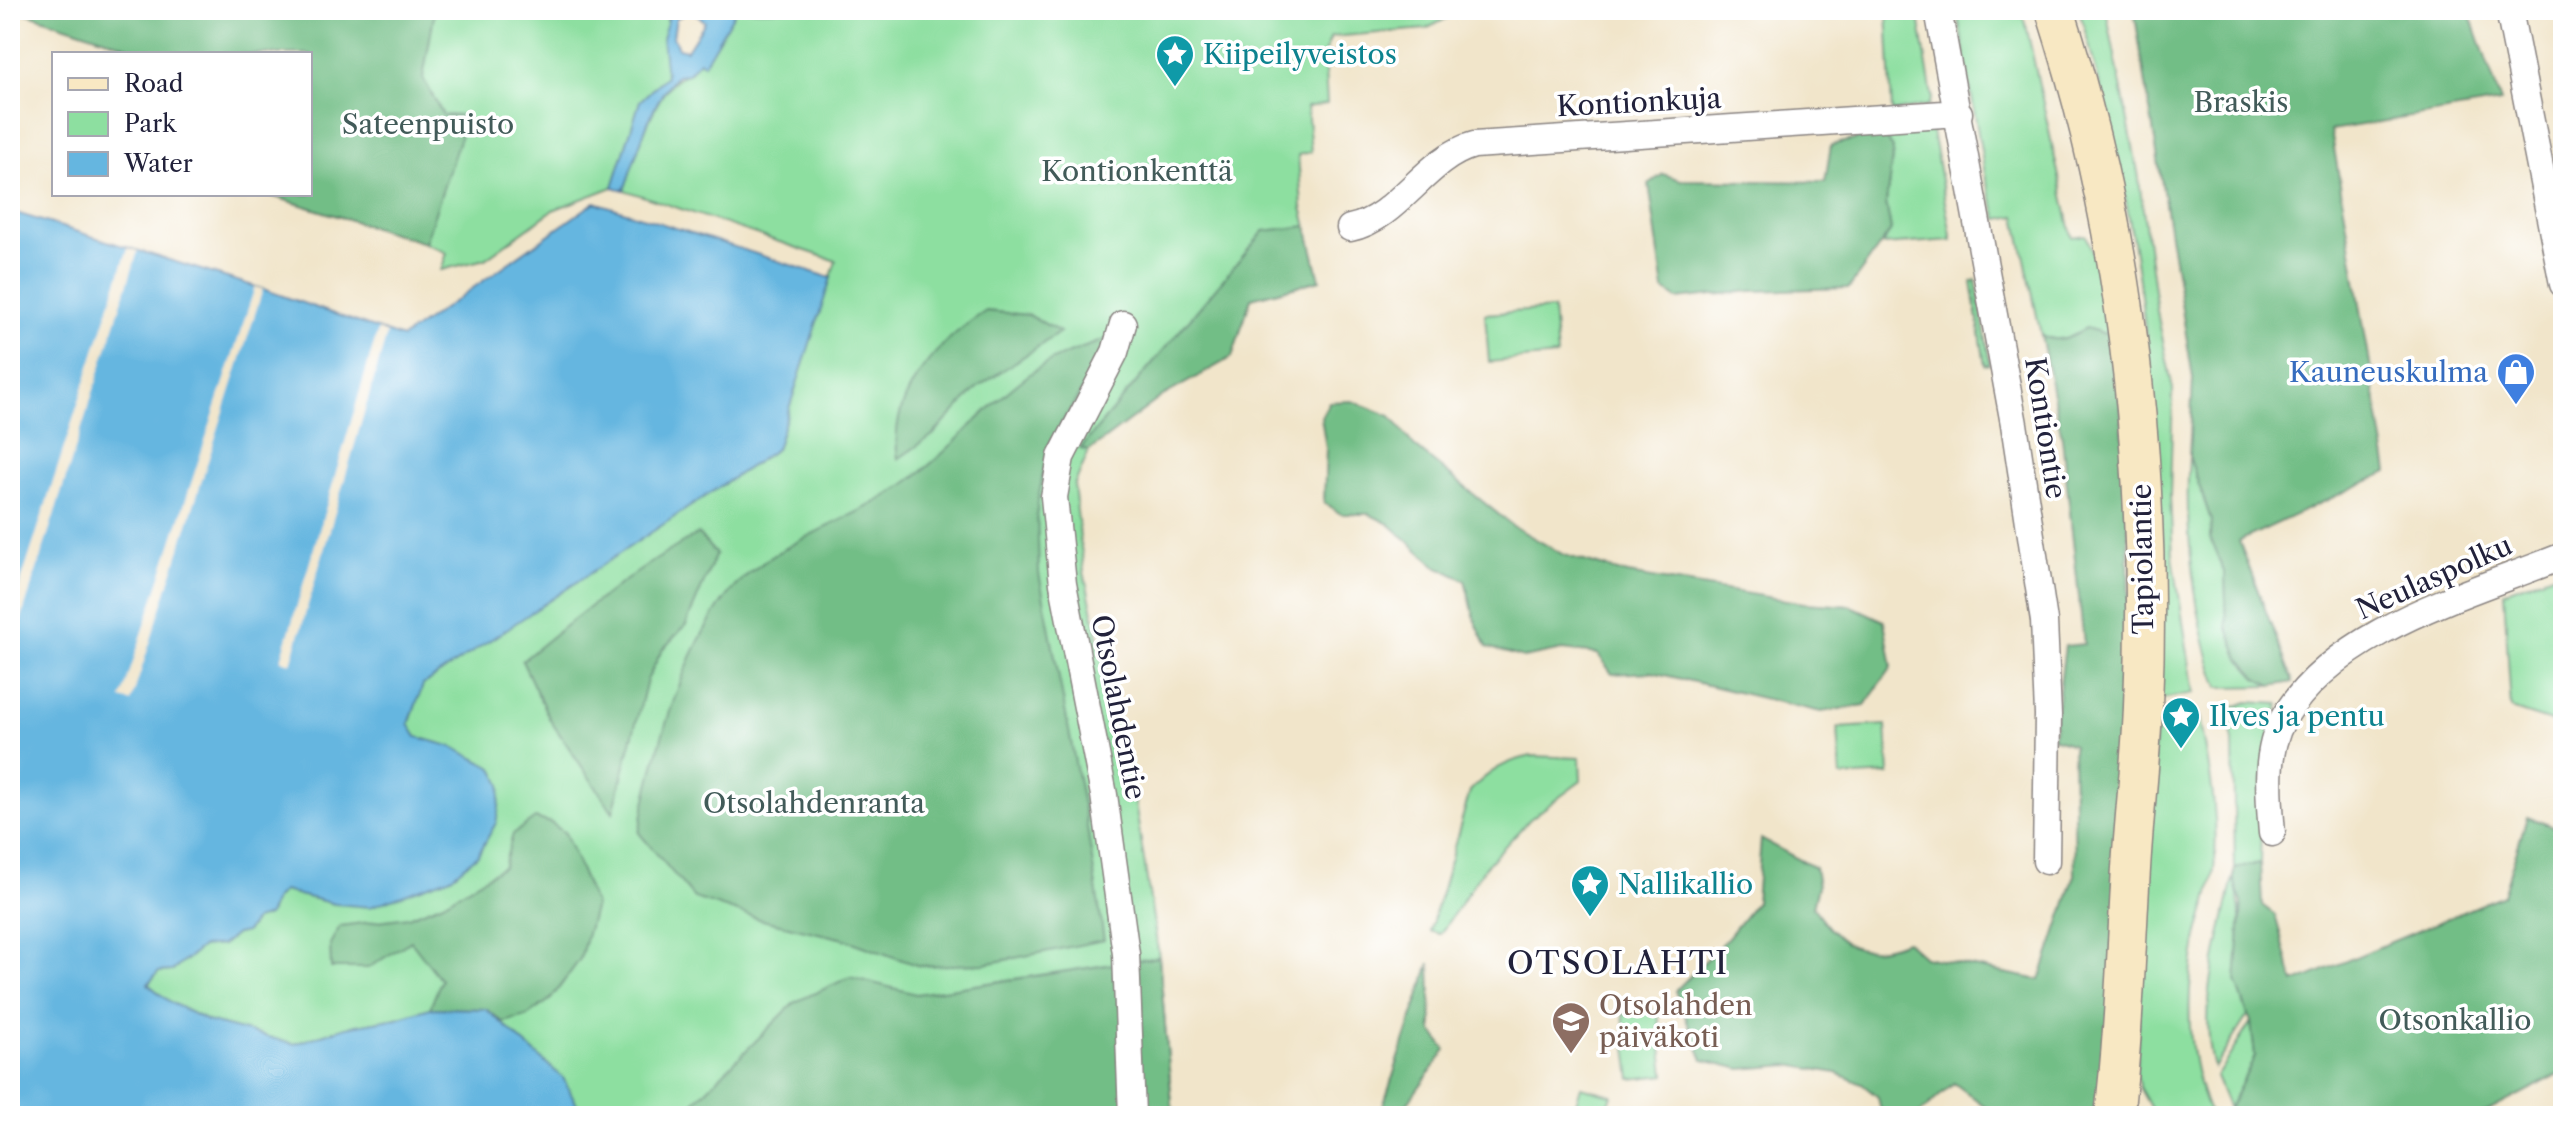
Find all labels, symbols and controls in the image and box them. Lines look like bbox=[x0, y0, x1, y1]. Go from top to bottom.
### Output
place icon: Kiipeilyveistos bbox=[1154, 33, 1196, 88]
place label: Kiipeilyveistos bbox=[1203, 37, 1397, 71]
legend bbox=[52, 52, 312, 196]
text: Road bbox=[124, 69, 184, 98]
street label: Kontionkuja bbox=[1556, 81, 1722, 123]
park label: Braskis bbox=[2194, 85, 2289, 119]
park label: Sateenpuisto bbox=[342, 107, 514, 141]
text: Park bbox=[124, 109, 177, 138]
text: Water bbox=[123, 149, 193, 178]
park label: Kontionkenttä bbox=[1041, 154, 1233, 188]
shop icon: Kauneuskulma bbox=[2495, 351, 2537, 406]
street label: Kontiontie bbox=[2018, 355, 2074, 501]
place label: Kauneuskulma bbox=[2289, 355, 2488, 389]
street label: Tapiolantie bbox=[2124, 483, 2160, 635]
street label: Neulaspolku bbox=[2351, 528, 2517, 626]
street label: Otsolahdentie bbox=[1084, 612, 1154, 802]
place icon: Ilves ja pentu bbox=[2160, 695, 2202, 750]
place label: Ilves ja pentu bbox=[2209, 699, 2385, 733]
park label: Otsolahdenranta bbox=[703, 786, 925, 820]
place icon: Nallikallio bbox=[1569, 863, 1611, 918]
place label: Nallikallio bbox=[1618, 867, 1753, 901]
district label: OTSOLAHTI bbox=[1507, 943, 1729, 982]
place label: Otsolahden päiväkoti bbox=[1599, 988, 1752, 1054]
school or university icon: Otsolahden päiväkoti bbox=[1550, 1000, 1592, 1055]
park label: Otsonkallio bbox=[2379, 1003, 2531, 1037]

